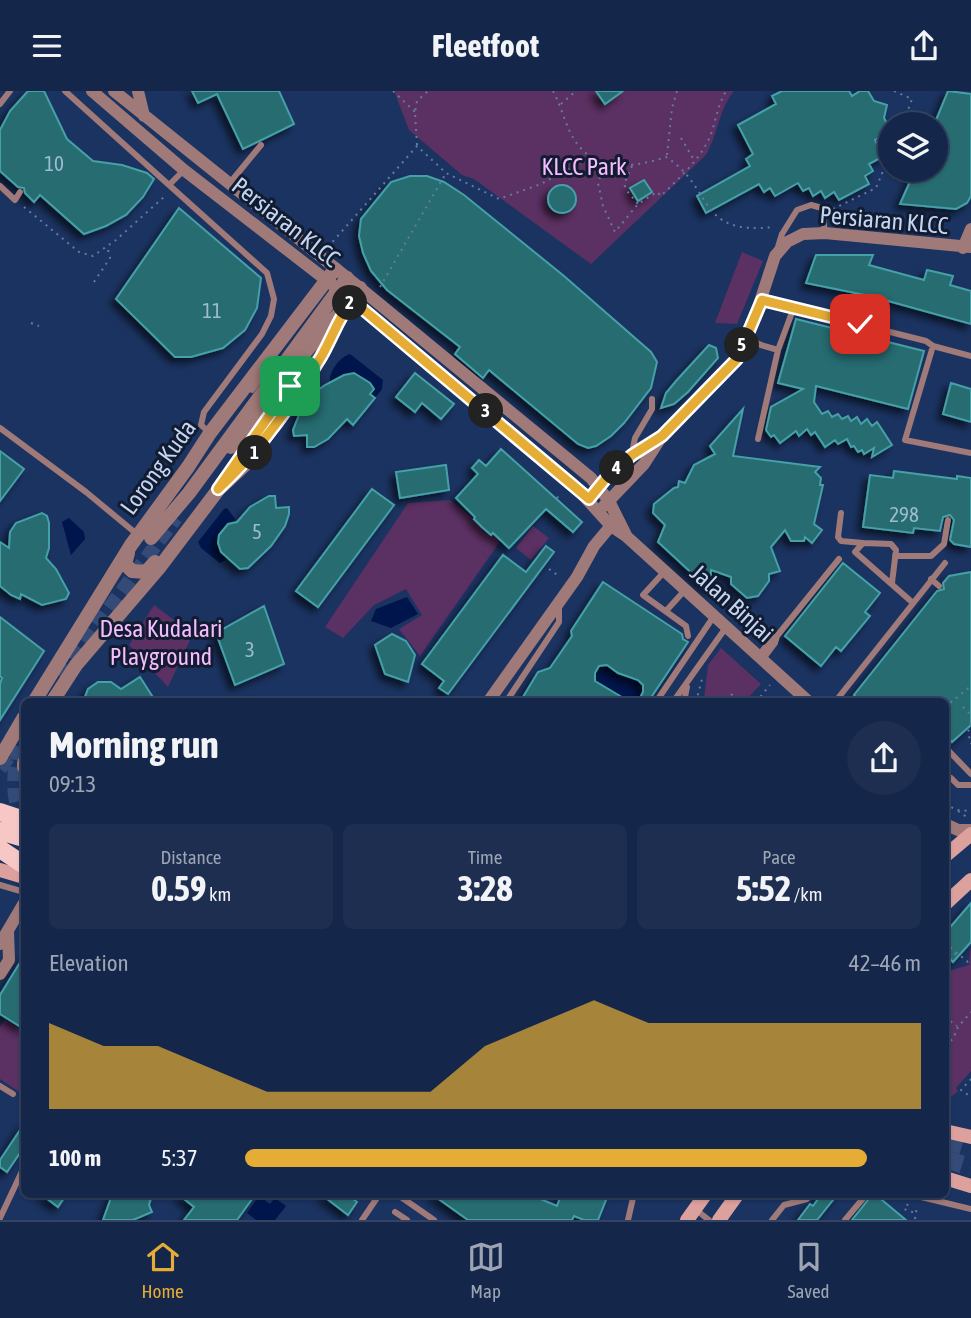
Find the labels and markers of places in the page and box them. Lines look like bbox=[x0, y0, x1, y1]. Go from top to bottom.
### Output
pin: 2 bbox=[332, 285, 368, 321]
pin bbox=[830, 294, 890, 354]
pin: 5 bbox=[724, 327, 760, 363]
pin bbox=[260, 356, 320, 416]
pin: 3 bbox=[468, 393, 504, 429]
pin: 1 bbox=[238, 435, 272, 471]
pin: 4 bbox=[600, 451, 634, 485]

